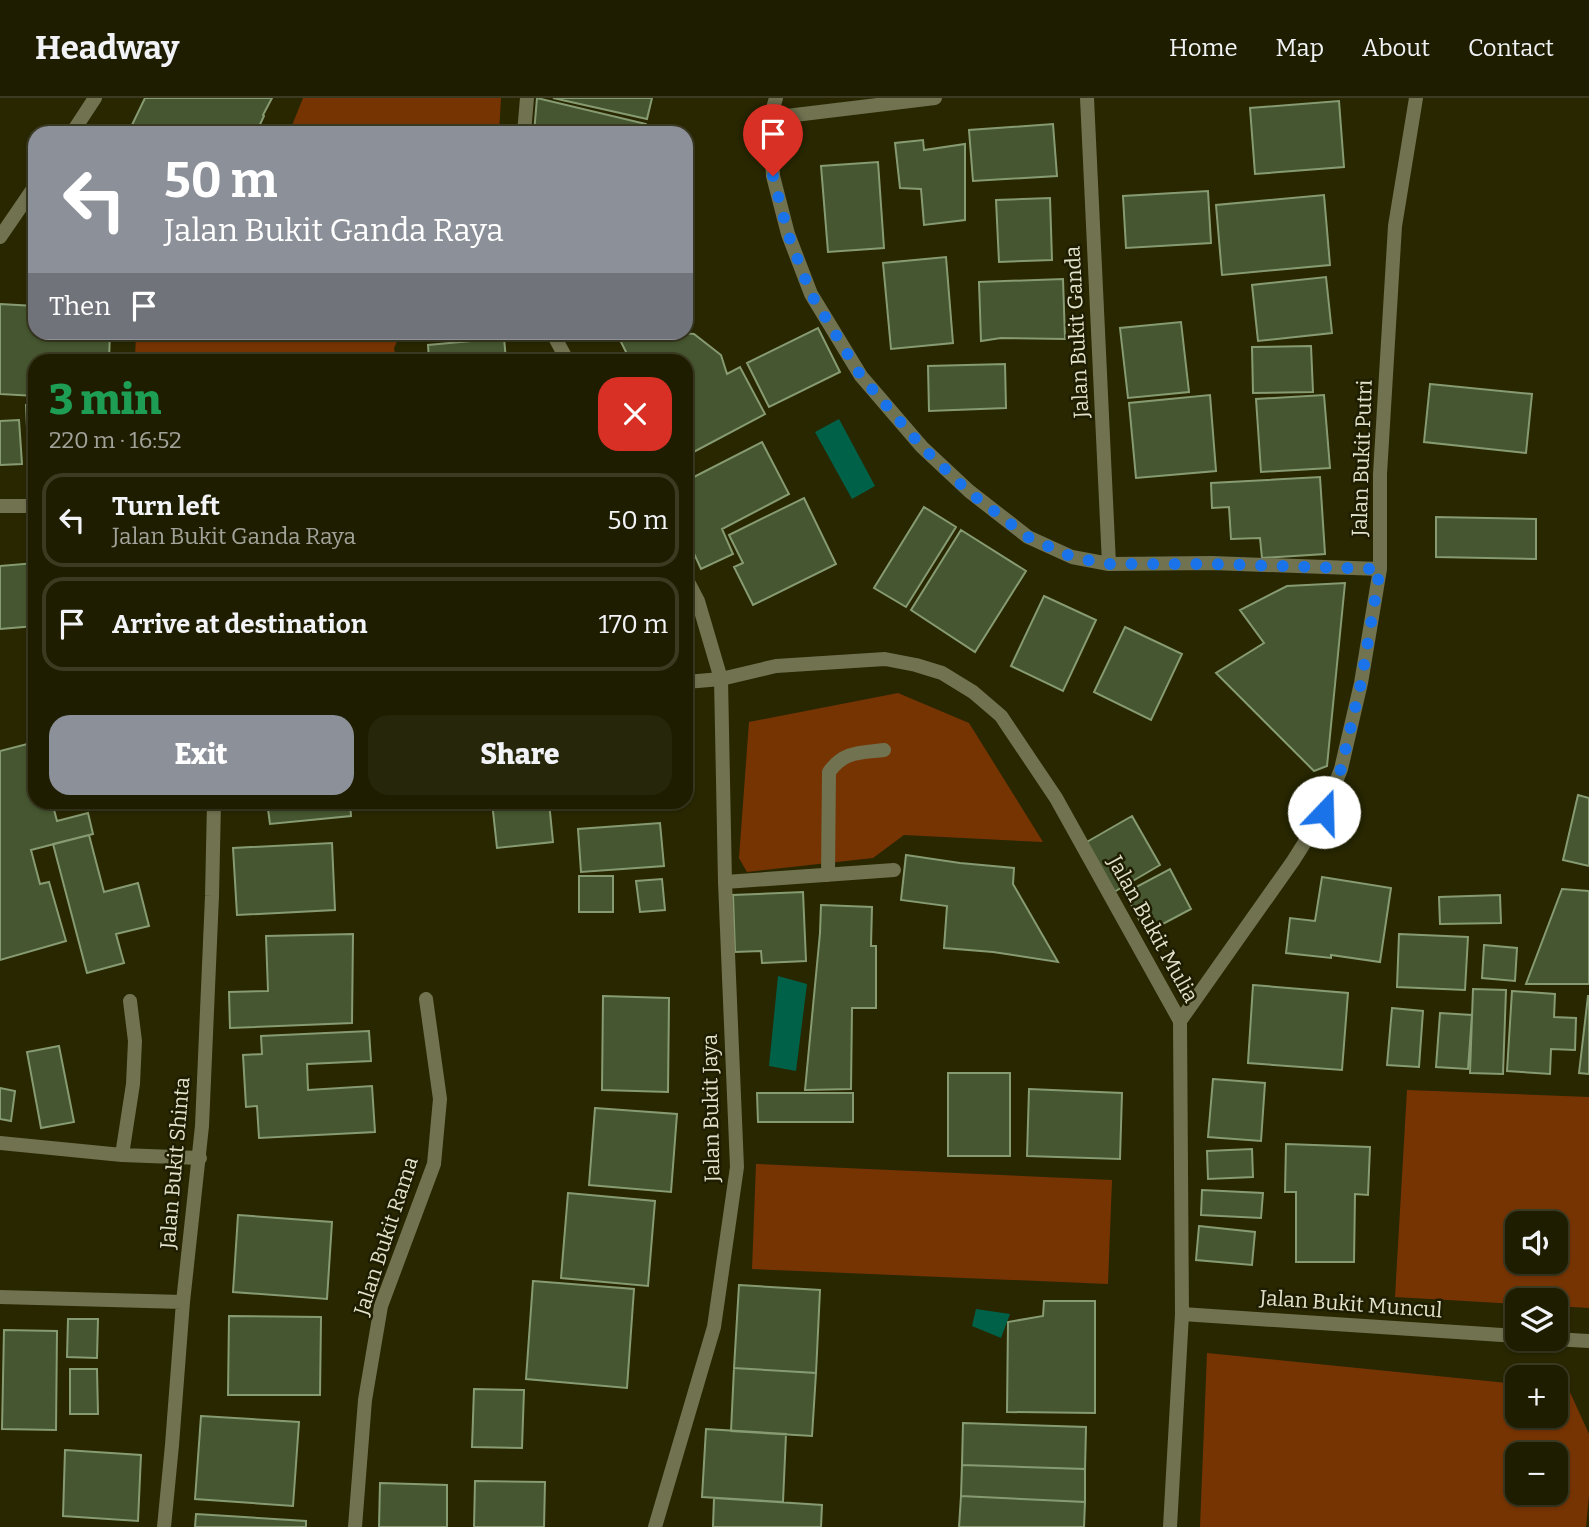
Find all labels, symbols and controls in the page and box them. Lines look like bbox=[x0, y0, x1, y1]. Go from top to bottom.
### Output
text: Headway bbox=[35, 28, 179, 68]
text: Home bbox=[1169, 34, 1238, 62]
text: Map bbox=[1276, 34, 1324, 62]
text: About bbox=[1362, 34, 1430, 62]
text: Contact bbox=[1468, 34, 1554, 62]
pin bbox=[743, 104, 803, 176]
icon: arrive bbox=[754, 115, 792, 153]
text: 50 m bbox=[164, 151, 277, 210]
icon: left bbox=[49, 154, 140, 245]
text: Jalan Bukit Ganda Raya bbox=[164, 211, 504, 249]
street label: Jalan Bukit Ganda bbox=[1059, 245, 1095, 420]
icon: arrive bbox=[125, 287, 163, 325]
text: Then bbox=[49, 291, 111, 322]
text: 3 min bbox=[49, 375, 162, 425]
button: close bbox=[598, 377, 672, 451]
street label: Jalan Bukit Putri bbox=[1346, 379, 1378, 538]
text: 220 m · 16:52 bbox=[49, 426, 181, 454]
text: Turn left bbox=[112, 491, 220, 522]
icon: left bbox=[53, 501, 91, 539]
text: 50 m bbox=[607, 505, 668, 536]
text: Jalan Bukit Ganda Raya bbox=[112, 522, 356, 550]
icon: arrive bbox=[53, 605, 91, 643]
text: Arrive at destination bbox=[112, 609, 367, 640]
text: 170 m bbox=[598, 609, 668, 640]
button: Exit bbox=[49, 715, 354, 795]
button: Share bbox=[368, 715, 672, 795]
position arrow bbox=[1287, 775, 1361, 849]
street label: Jalan Bukit Mulia bbox=[1101, 850, 1204, 1007]
street label: Jalan Bukit Jaya bbox=[697, 1033, 725, 1183]
street label: Jalan Bukit Shinta bbox=[154, 1075, 196, 1251]
street label: Jalan Bukit Rama bbox=[348, 1153, 424, 1319]
map controls bbox=[1505, 1211, 1568, 1505]
button: sound bbox=[1505, 1211, 1568, 1274]
street label: Jalan Bukit Muncul bbox=[1258, 1285, 1443, 1323]
button: layers bbox=[1505, 1288, 1568, 1351]
button: + bbox=[1505, 1365, 1568, 1428]
button: − bbox=[1505, 1442, 1568, 1505]

